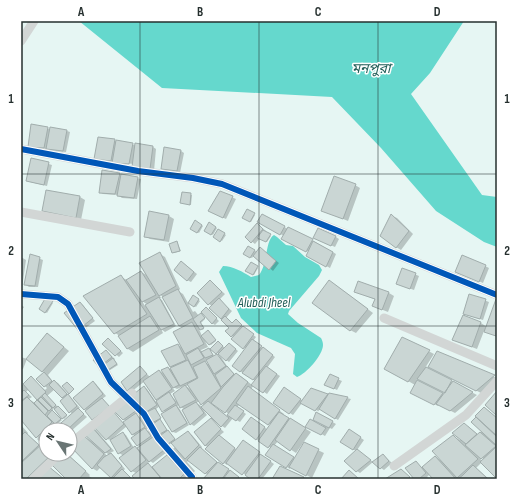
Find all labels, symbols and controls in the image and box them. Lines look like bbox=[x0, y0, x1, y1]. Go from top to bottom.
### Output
text: A bbox=[77, 4, 85, 20]
text: B bbox=[197, 4, 203, 20]
text: C bbox=[315, 4, 322, 20]
text: D bbox=[434, 4, 441, 20]
water label: মনপুরা bbox=[351, 60, 394, 77]
text: 1 bbox=[8, 91, 14, 107]
text: 1 bbox=[504, 91, 510, 107]
text: 2 bbox=[8, 243, 14, 259]
text: 2 bbox=[504, 243, 510, 259]
water label: Alubdi Jheel bbox=[237, 294, 291, 311]
text: 3 bbox=[8, 395, 14, 411]
text: 3 bbox=[504, 395, 510, 411]
north arrow bbox=[38, 422, 78, 462]
text: N bbox=[43, 430, 57, 443]
text: A bbox=[77, 482, 85, 498]
text: B bbox=[197, 482, 203, 498]
text: C bbox=[315, 482, 322, 498]
text: D bbox=[434, 482, 441, 498]

